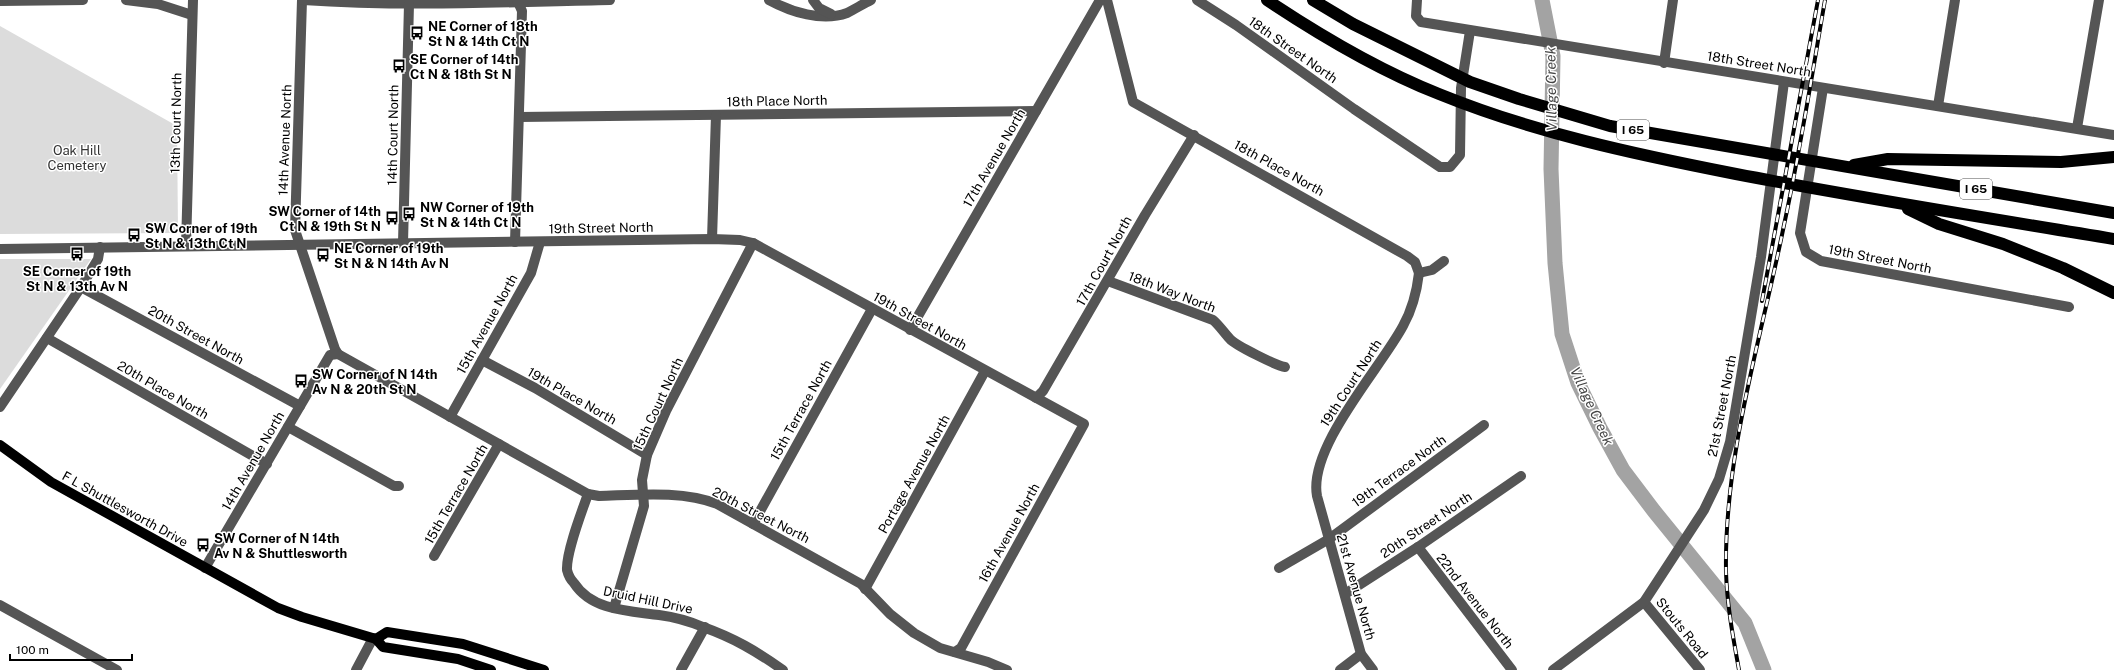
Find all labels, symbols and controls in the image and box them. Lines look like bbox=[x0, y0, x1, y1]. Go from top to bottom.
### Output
street label: 18th Street North bbox=[1246, 14, 1340, 86]
place label: NE Corner of 18th St N & 14th Ct N bbox=[428, 19, 538, 49]
bus stop icon: NE Corner of 18th St N & 14th Ct N bbox=[409, 25, 425, 41]
water label: Village Creek bbox=[1542, 46, 1560, 131]
street label: 18th Street North bbox=[1706, 48, 1812, 80]
place label: SE Corner of 14th Ct N & 18th St N bbox=[410, 52, 518, 82]
bus stop icon: SE Corner of 14th Ct N & 18th St N bbox=[391, 58, 407, 74]
street label: 13th Court North bbox=[168, 73, 184, 173]
street label: 14th Avenue North bbox=[276, 84, 294, 196]
street label: 14th Court North bbox=[385, 85, 401, 185]
street label: 18th Place North bbox=[727, 93, 827, 109]
street label: 17th Avenue North bbox=[960, 106, 1028, 210]
road number: I 65 bbox=[1617, 120, 1649, 140]
street label: 18th Place North bbox=[1231, 137, 1327, 199]
park label: Oak Hill Cemetery bbox=[47, 143, 107, 173]
road number: I 65 bbox=[1960, 179, 1992, 199]
place label: NW Corner of 19th St N & 14th Ct N bbox=[420, 200, 534, 230]
place label: SW Corner of 14th Ct N & 19th St N bbox=[269, 204, 381, 234]
bus stop icon: NW Corner of 19th St N & 14th Ct N bbox=[401, 206, 417, 222]
bus stop icon: SW Corner of 14th Ct N & 19th St N bbox=[384, 210, 400, 226]
street label: 17th Court North bbox=[1073, 213, 1135, 309]
street label: 19th Street North bbox=[548, 220, 654, 236]
place label: SW Corner of 19th St N & 13th Ct N bbox=[145, 221, 258, 251]
bus stop icon: SW Corner of 19th St N & 13th Ct N bbox=[126, 227, 142, 243]
place label: NE Corner of 19th St N & N 14th Av N bbox=[334, 241, 449, 271]
street label: 19th Street North bbox=[1827, 242, 1933, 276]
bus stop icon: SE Corner of 19th St N & 13th Av N bbox=[69, 246, 85, 262]
bus stop icon: NE Corner of 19th St N & N 14th Av N bbox=[315, 247, 331, 263]
place label: SE Corner of 19th St N & 13th Av N bbox=[23, 264, 131, 294]
street label: 18th Way North bbox=[1126, 268, 1218, 316]
street label: 15th Avenue North bbox=[453, 272, 521, 376]
street label: 19th Street North bbox=[871, 289, 969, 353]
street label: 20th Street North bbox=[146, 302, 246, 368]
street label: 19th Court North bbox=[1317, 337, 1385, 429]
street label: 21st Street North bbox=[1705, 354, 1739, 458]
street label: 15th Court North bbox=[630, 355, 686, 453]
street label: 15th Terrace North bbox=[767, 357, 835, 463]
street label: 20th Place North bbox=[115, 358, 211, 422]
street label: 19th Place North bbox=[525, 364, 619, 428]
water label: Village Creek bbox=[1567, 364, 1617, 448]
place label: SW Corner of N 14th Av N & 20th St N bbox=[312, 367, 438, 397]
bus stop icon: SW Corner of N 14th Av N & 20th St N bbox=[293, 373, 309, 389]
street label: 14th Avenue North bbox=[219, 409, 287, 513]
street label: Portage Avenue North bbox=[875, 412, 953, 536]
street label: 19th Terrace North bbox=[1349, 432, 1449, 510]
street label: 15th Terrace North bbox=[421, 441, 491, 547]
street label: F L Shuttlesworth Drive bbox=[60, 468, 190, 550]
street label: 16th Avenue North bbox=[975, 481, 1043, 585]
street label: 20th Street North bbox=[710, 484, 812, 546]
street label: 20th Street North bbox=[1377, 489, 1475, 561]
place label: SW Corner of N 14th Av N & Shuttlesworth bbox=[214, 531, 347, 561]
street label: 21st Avenue North bbox=[1334, 532, 1378, 642]
bus stop icon: SW Corner of N 14th Av N & Shuttlesworth bbox=[195, 537, 211, 553]
street label: 22nd Avenue North bbox=[1433, 551, 1517, 651]
street label: Druid Hill Drive bbox=[602, 583, 694, 617]
street label: Stouts Road bbox=[1653, 595, 1711, 661]
scale bar bbox=[10, 636, 132, 662]
text: 100 m bbox=[16, 643, 49, 657]

